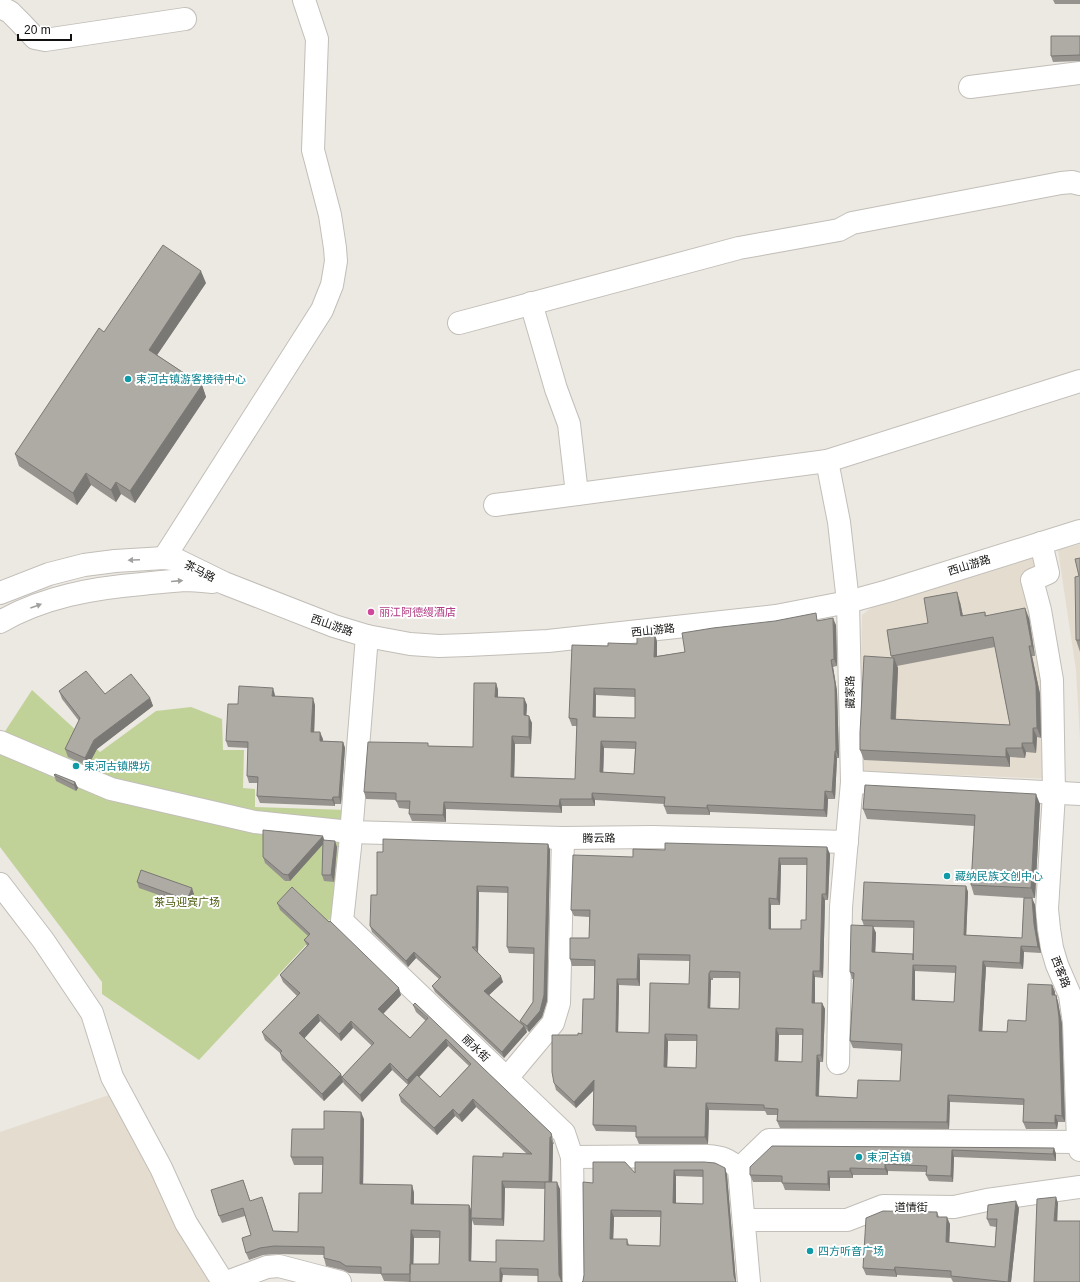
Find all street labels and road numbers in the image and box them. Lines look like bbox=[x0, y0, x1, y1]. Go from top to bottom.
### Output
street label: 西山游路 bbox=[946, 553, 992, 577]
street label: 茶马路 bbox=[183, 558, 217, 584]
street label: 西山游路 bbox=[309, 612, 355, 638]
street label: 西山游路 bbox=[630, 622, 676, 638]
street label: 藏家路 bbox=[844, 675, 856, 709]
street label: 腾云路 bbox=[582, 832, 616, 844]
street label: 西客路 bbox=[1049, 954, 1073, 990]
street label: 丽水街 bbox=[460, 1032, 492, 1064]
street label: 道情街 bbox=[895, 1201, 928, 1213]

